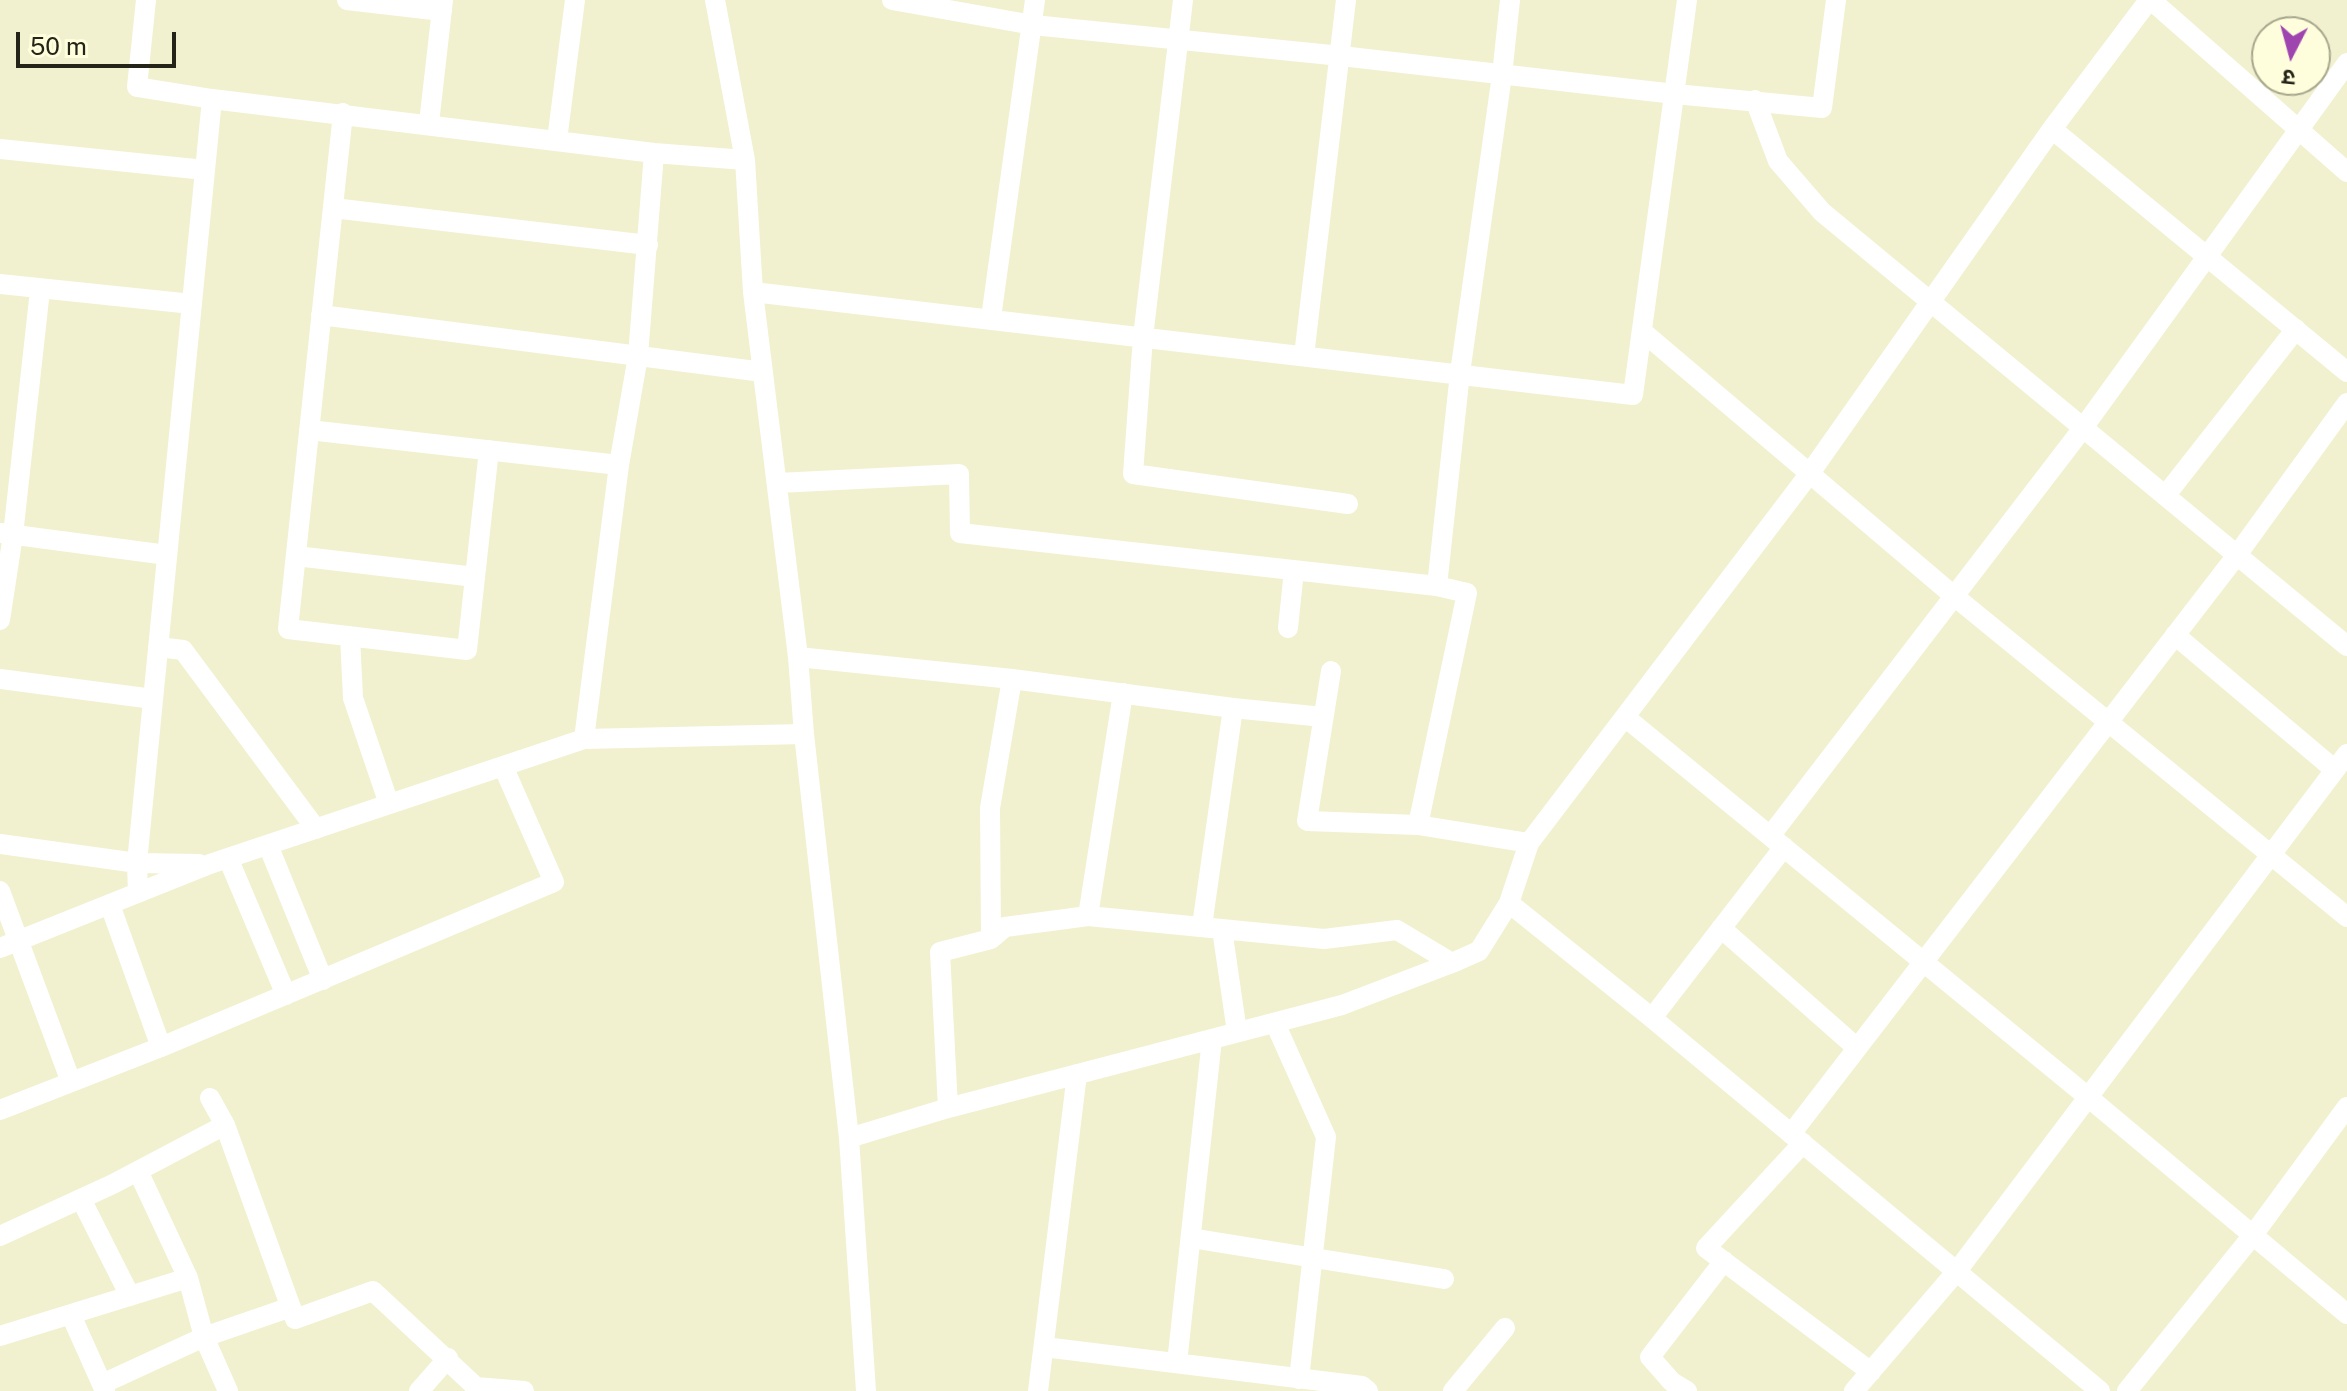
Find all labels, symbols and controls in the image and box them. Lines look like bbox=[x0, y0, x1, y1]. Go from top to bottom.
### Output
scale bar bbox=[20, 16, 180, 66]
north arrow bbox=[2251, 16, 2331, 96]
text: 50 m bbox=[30, 32, 87, 60]
text: उ bbox=[2281, 64, 2296, 91]

